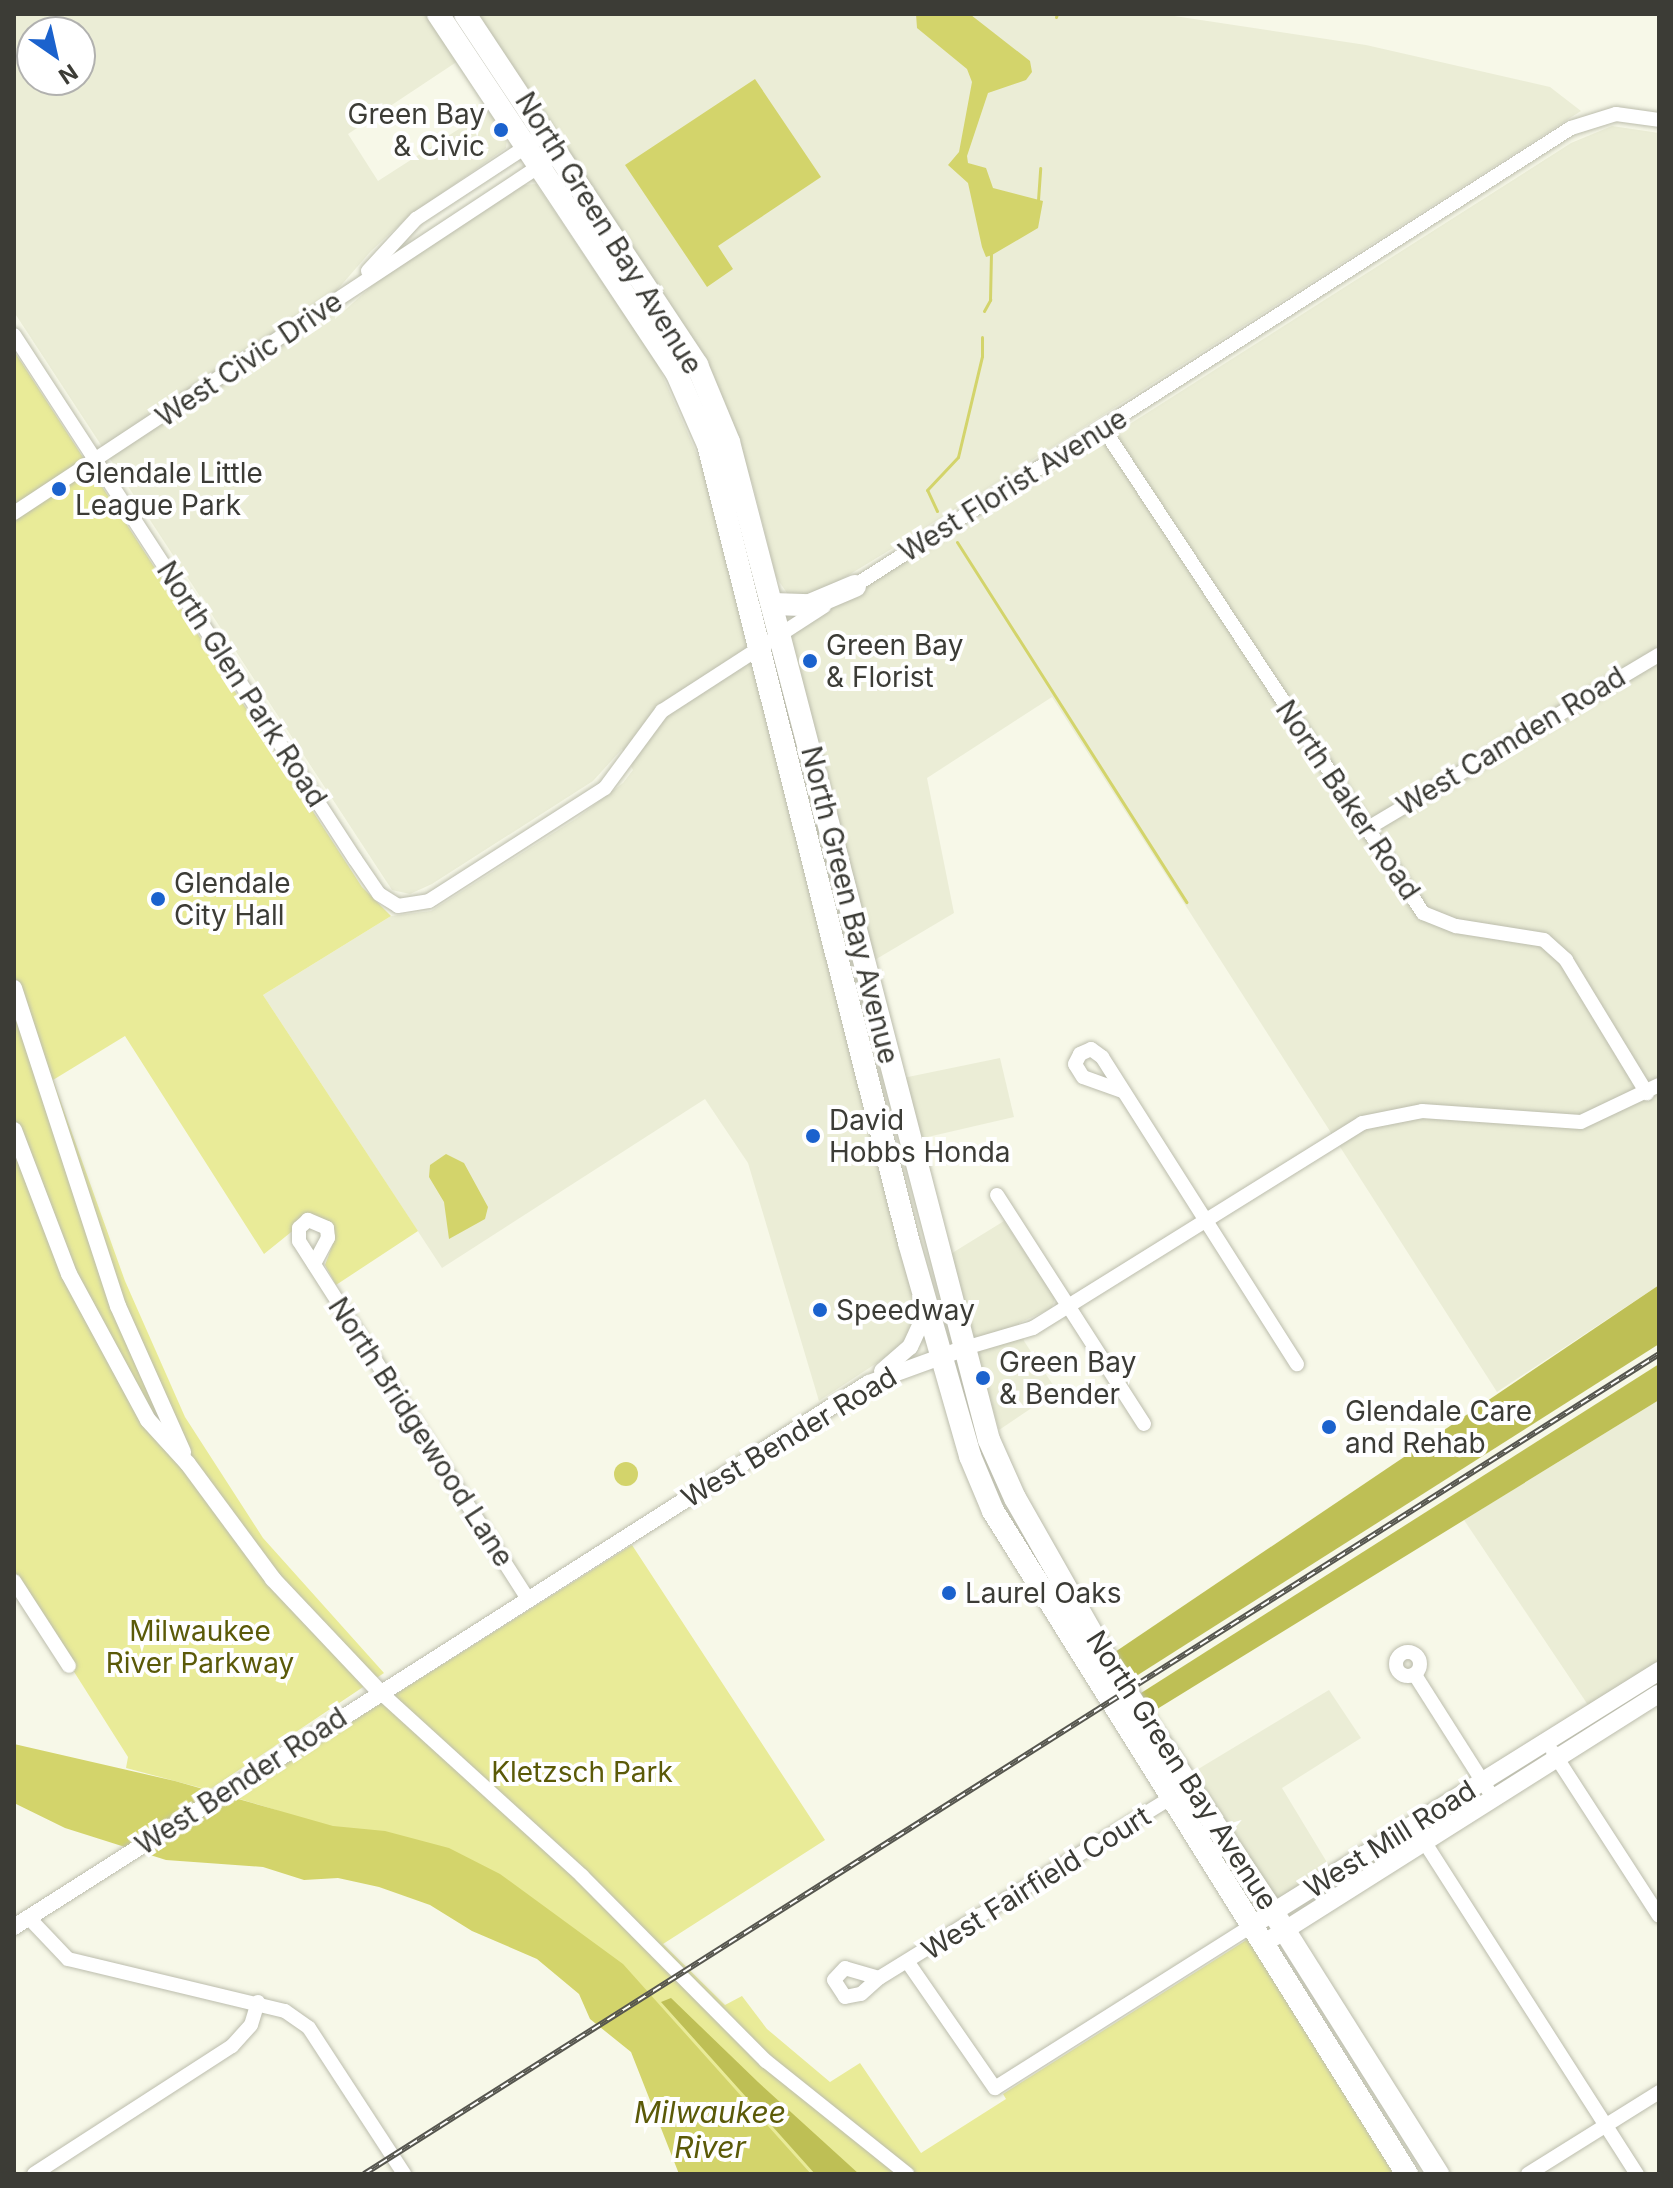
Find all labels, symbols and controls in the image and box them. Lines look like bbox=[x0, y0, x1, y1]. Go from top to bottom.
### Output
north arrow bbox=[16, 16, 96, 96]
text: N bbox=[54, 59, 83, 90]
street label: North Green Bay Avenue bbox=[508, 86, 710, 380]
place label: Green Bay & Civic bbox=[348, 97, 485, 163]
marker: Green Bay & Civic bbox=[492, 121, 510, 139]
street label: West Civic Drive bbox=[149, 284, 349, 434]
street label: West Florist Avenue bbox=[893, 401, 1133, 569]
place label: Glendale Little League Park bbox=[75, 456, 263, 522]
marker: Glendale Little League Park bbox=[50, 480, 68, 498]
street label: North Glen Park Road bbox=[150, 555, 334, 813]
place label: Green Bay & Florist bbox=[826, 628, 963, 694]
marker: Green Bay & Florist bbox=[801, 652, 819, 670]
street label: West Camden Road bbox=[1391, 660, 1631, 822]
street label: North Baker Road bbox=[1269, 694, 1427, 906]
street label: North Green Bay Avenue bbox=[794, 743, 906, 1067]
place label: Glendale City Hall bbox=[174, 866, 291, 932]
marker: Glendale City Hall bbox=[149, 890, 167, 908]
place label: David Hobbs Honda bbox=[829, 1103, 1011, 1169]
marker: David Hobbs Honda bbox=[804, 1127, 822, 1145]
street label: North Bridgewood Lane bbox=[321, 1291, 521, 1573]
place label: Speedway bbox=[836, 1293, 975, 1327]
marker: Speedway bbox=[811, 1301, 829, 1319]
place label: Green Bay & Bender bbox=[999, 1345, 1136, 1411]
street label: West Bender Road bbox=[675, 1360, 903, 1514]
marker: Green Bay & Bender bbox=[974, 1369, 992, 1387]
place label: Glendale Care and Rehab bbox=[1345, 1394, 1532, 1460]
marker: Glendale Care and Rehab bbox=[1320, 1418, 1338, 1436]
place label: Laurel Oaks bbox=[965, 1576, 1121, 1610]
marker: Laurel Oaks bbox=[940, 1584, 958, 1602]
park label: Milwaukee River Parkway bbox=[106, 1614, 294, 1680]
street label: North Green Bay Avenue bbox=[1079, 1624, 1285, 1916]
street label: West Bender Road bbox=[129, 1700, 353, 1862]
park label: Kletzsch Park bbox=[491, 1755, 673, 1789]
street label: West Mill Road bbox=[1298, 1773, 1482, 1905]
street label: West Fairfield Court bbox=[916, 1799, 1156, 1967]
water label: Milwaukee River bbox=[634, 2094, 786, 2164]

